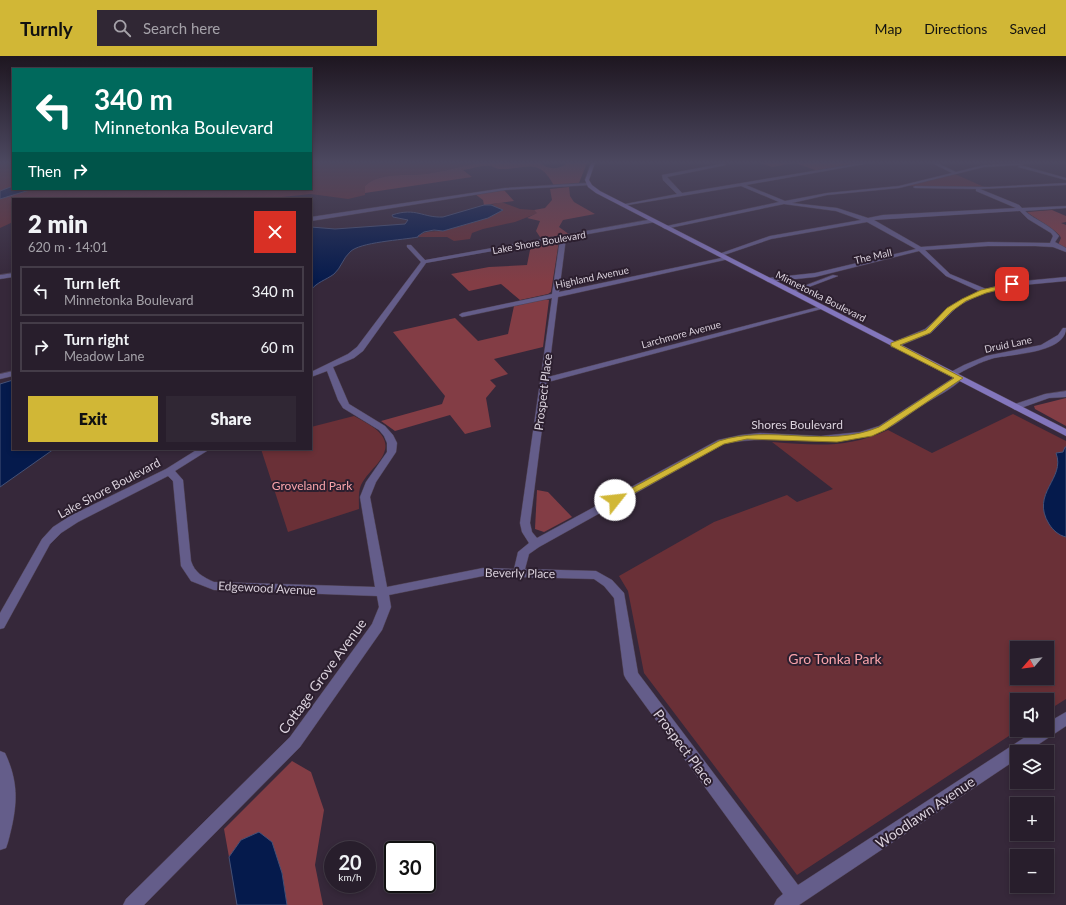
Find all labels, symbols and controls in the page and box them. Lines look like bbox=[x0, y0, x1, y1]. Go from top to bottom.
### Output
search box bbox=[97, 10, 377, 46]
text: Turnly bbox=[20, 17, 73, 40]
icon: search bbox=[111, 17, 133, 39]
text: Search here bbox=[143, 19, 220, 37]
text: Map bbox=[875, 20, 902, 37]
text: Directions bbox=[924, 20, 987, 37]
text: Saved bbox=[1009, 20, 1046, 37]
text: 340 m bbox=[94, 82, 173, 116]
icon: left bbox=[28, 84, 80, 136]
text: Minnetonka Boulevard bbox=[94, 116, 273, 138]
icon: right bbox=[69, 160, 91, 182]
text: Then bbox=[28, 162, 61, 180]
text: 2 min bbox=[28, 209, 88, 238]
button: close bbox=[254, 211, 296, 253]
street label: Lake Shore Boulevard bbox=[491, 228, 587, 256]
text: 620 m · 14:01 bbox=[28, 239, 108, 255]
street label: The Mall bbox=[853, 246, 893, 266]
street label: Highland Avenue bbox=[554, 263, 630, 291]
pin bbox=[995, 267, 1029, 301]
street label: Minnetonka Boulevard bbox=[774, 268, 868, 324]
icon: arrive bbox=[1001, 273, 1023, 295]
text: Turn left bbox=[64, 274, 120, 292]
icon: left bbox=[30, 280, 52, 302]
text: 340 m bbox=[252, 282, 294, 300]
text: Minnetonka Boulevard bbox=[64, 292, 194, 308]
street label: Larchmore Avenue bbox=[640, 318, 722, 350]
text: Turn right bbox=[64, 330, 129, 348]
street label: Druid Lane bbox=[983, 333, 1033, 355]
icon: right bbox=[30, 336, 52, 358]
text: 60 m bbox=[260, 338, 294, 356]
text: Meadow Lane bbox=[64, 348, 144, 364]
street label: Prospect Place bbox=[531, 353, 555, 431]
button: Exit bbox=[28, 396, 158, 442]
button: Share bbox=[166, 396, 296, 442]
street label: Shores Boulevard bbox=[751, 417, 843, 432]
street label: Lake Shore Boulevard bbox=[55, 455, 163, 521]
park label: Groveland Park bbox=[272, 478, 353, 493]
position arrow bbox=[594, 479, 636, 521]
street label: Beverly Place bbox=[485, 565, 555, 581]
street label: Edgewood Avenue bbox=[218, 578, 316, 598]
street label: Cottage Grove Avenue bbox=[274, 615, 370, 737]
north arrow bbox=[1010, 641, 1054, 685]
map controls bbox=[1010, 641, 1054, 893]
park label: Gro Tonka Park bbox=[788, 650, 883, 667]
button: sound bbox=[1010, 693, 1054, 737]
street label: Prospect Place bbox=[650, 706, 718, 788]
button: layers bbox=[1010, 745, 1054, 789]
street label: Woodlawn Avenue bbox=[872, 773, 978, 851]
button: + bbox=[1010, 797, 1054, 841]
speed limit sign: 30 bbox=[384, 841, 436, 893]
button: − bbox=[1010, 849, 1054, 893]
text: 20 bbox=[338, 850, 362, 874]
text: km/h bbox=[338, 871, 362, 883]

